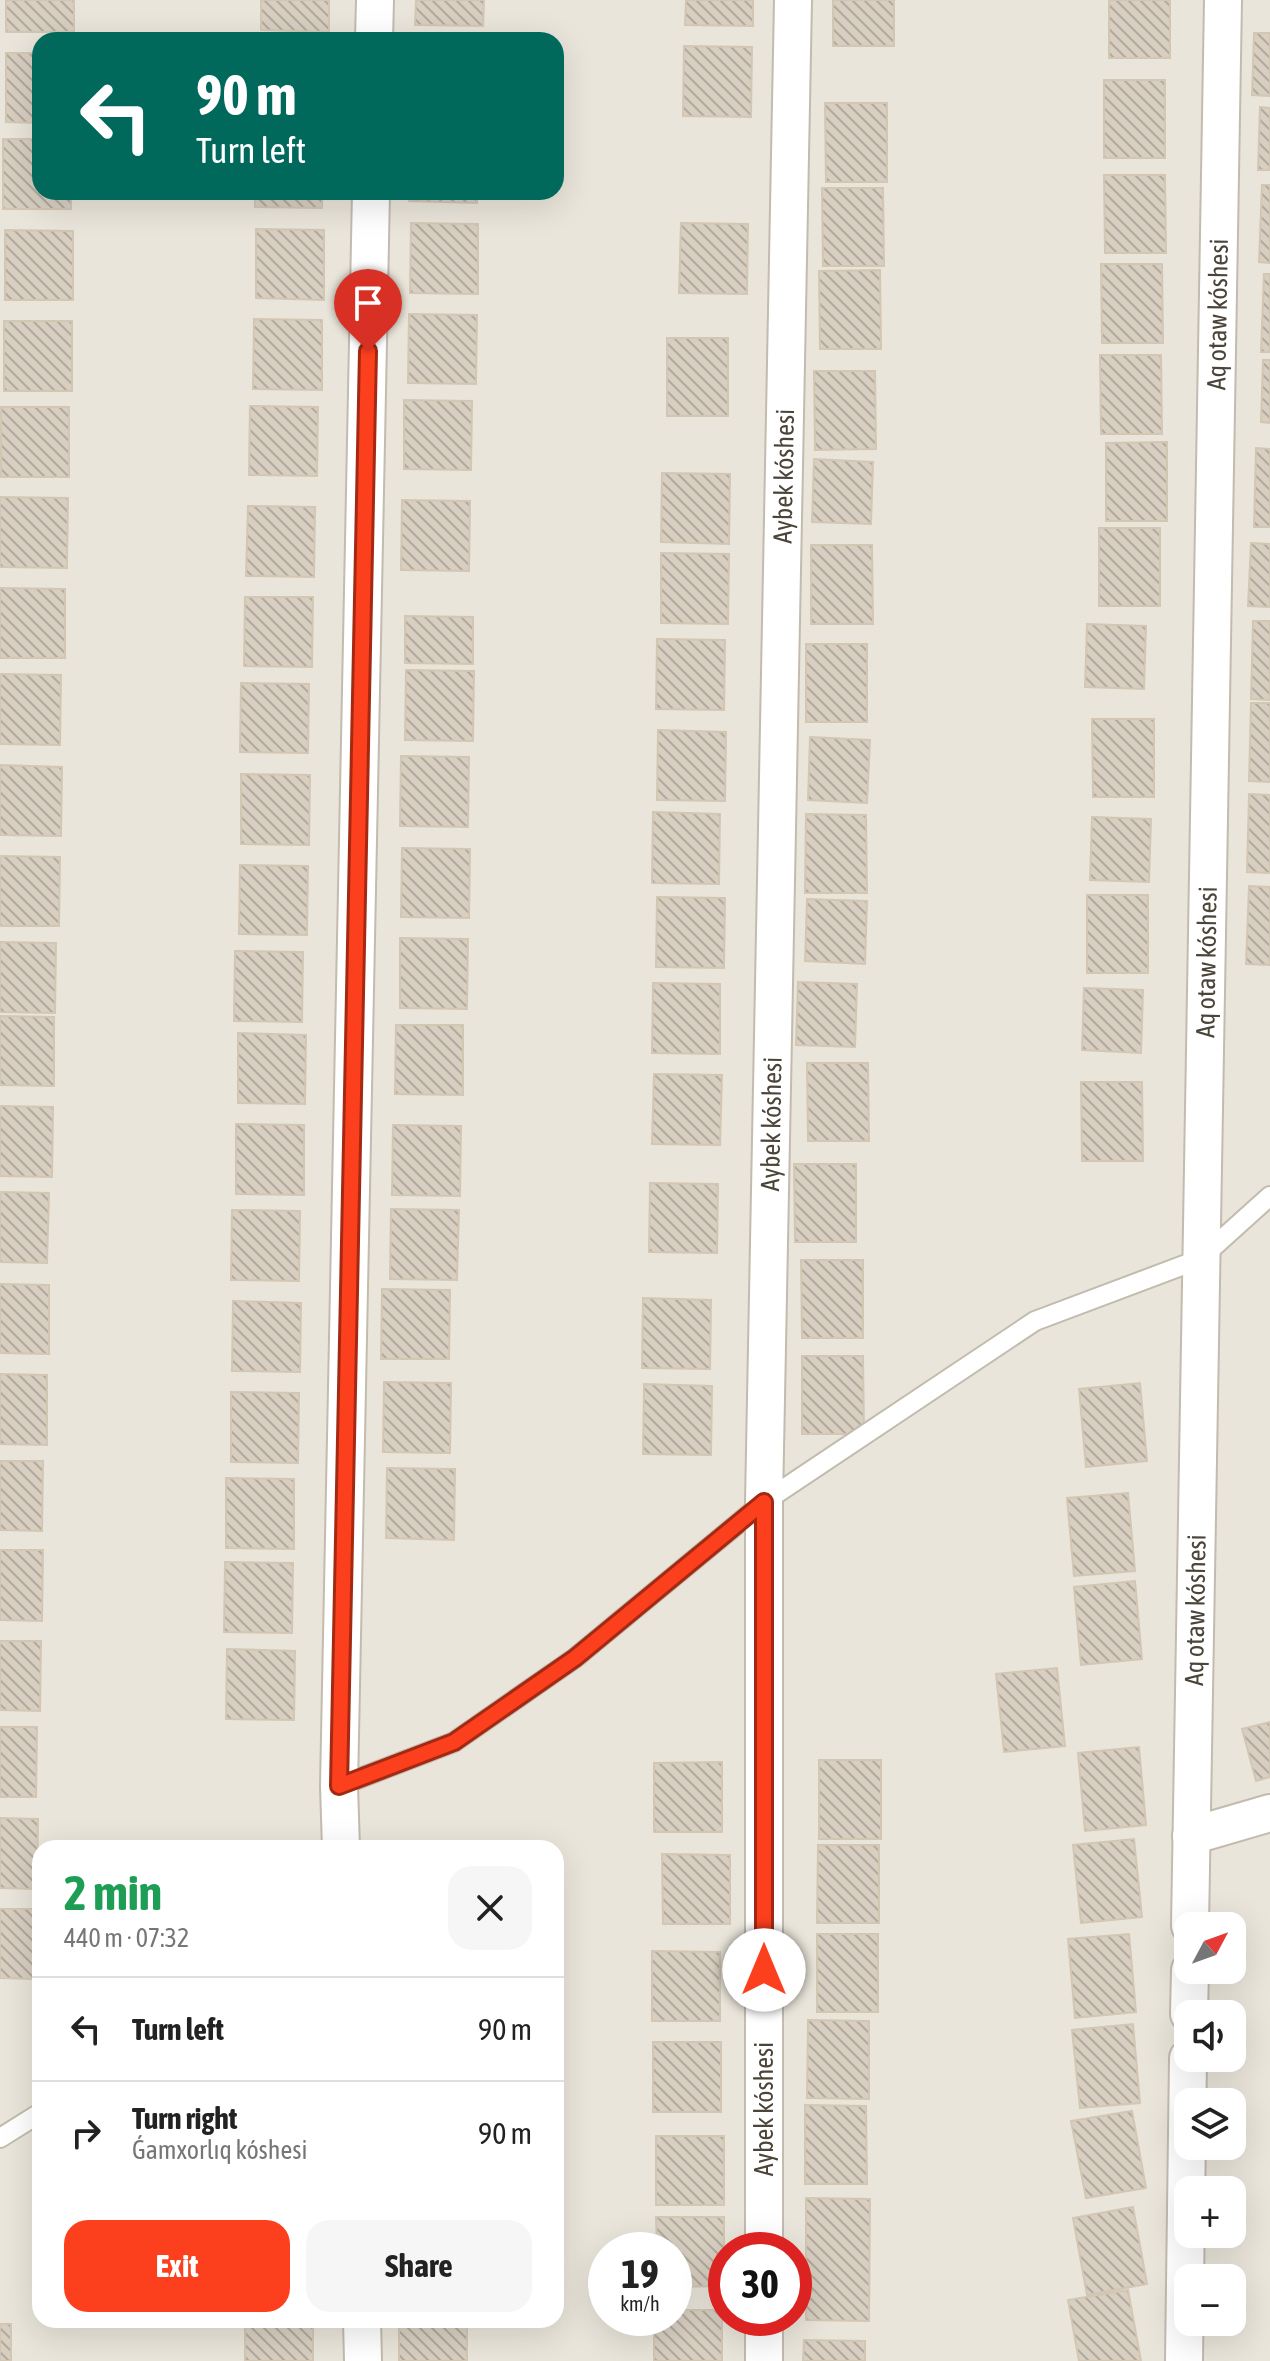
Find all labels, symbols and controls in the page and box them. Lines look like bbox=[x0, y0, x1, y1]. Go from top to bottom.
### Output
text: 90 m bbox=[196, 63, 297, 127]
icon: left bbox=[64, 64, 168, 168]
text: Turn left bbox=[196, 129, 306, 171]
street label: Aq otaw kóshesi bbox=[1201, 238, 1234, 390]
pin bbox=[334, 269, 402, 351]
icon: arrive bbox=[346, 281, 390, 325]
street label: Aybek kóshesi bbox=[768, 409, 800, 544]
street label: Aq otaw kóshesi bbox=[1190, 886, 1223, 1038]
street label: Aybek kóshesi bbox=[755, 1057, 788, 1192]
street label: Aq otaw kóshesi bbox=[1179, 1534, 1212, 1686]
text: 2 min bbox=[64, 1865, 162, 1920]
button: close bbox=[448, 1866, 532, 1950]
north arrow bbox=[1174, 1912, 1246, 1984]
map controls bbox=[1174, 1912, 1246, 2336]
text: 440 m · 07:32 bbox=[64, 1923, 189, 1953]
position arrow bbox=[722, 1928, 806, 2012]
button: sound bbox=[1174, 2000, 1246, 2072]
icon: left bbox=[64, 2007, 108, 2051]
text: Turn left bbox=[132, 2012, 224, 2046]
text: 90 m bbox=[478, 2012, 532, 2046]
street label: Aybek kóshesi bbox=[749, 2042, 779, 2176]
button: layers bbox=[1174, 2088, 1246, 2160]
text: Turn right bbox=[132, 2101, 238, 2135]
icon: right bbox=[64, 2111, 108, 2155]
text: 90 m bbox=[478, 2116, 532, 2150]
text: Ǵamxorlıq kóshesi bbox=[132, 2135, 307, 2165]
button: + bbox=[1174, 2176, 1246, 2248]
button: Exit bbox=[64, 2220, 290, 2312]
button: Share bbox=[306, 2220, 532, 2312]
speed limit sign: 30 bbox=[708, 2232, 812, 2336]
text: 19 bbox=[621, 2251, 659, 2296]
button: − bbox=[1174, 2264, 1246, 2336]
text: km/h bbox=[620, 2292, 660, 2315]

